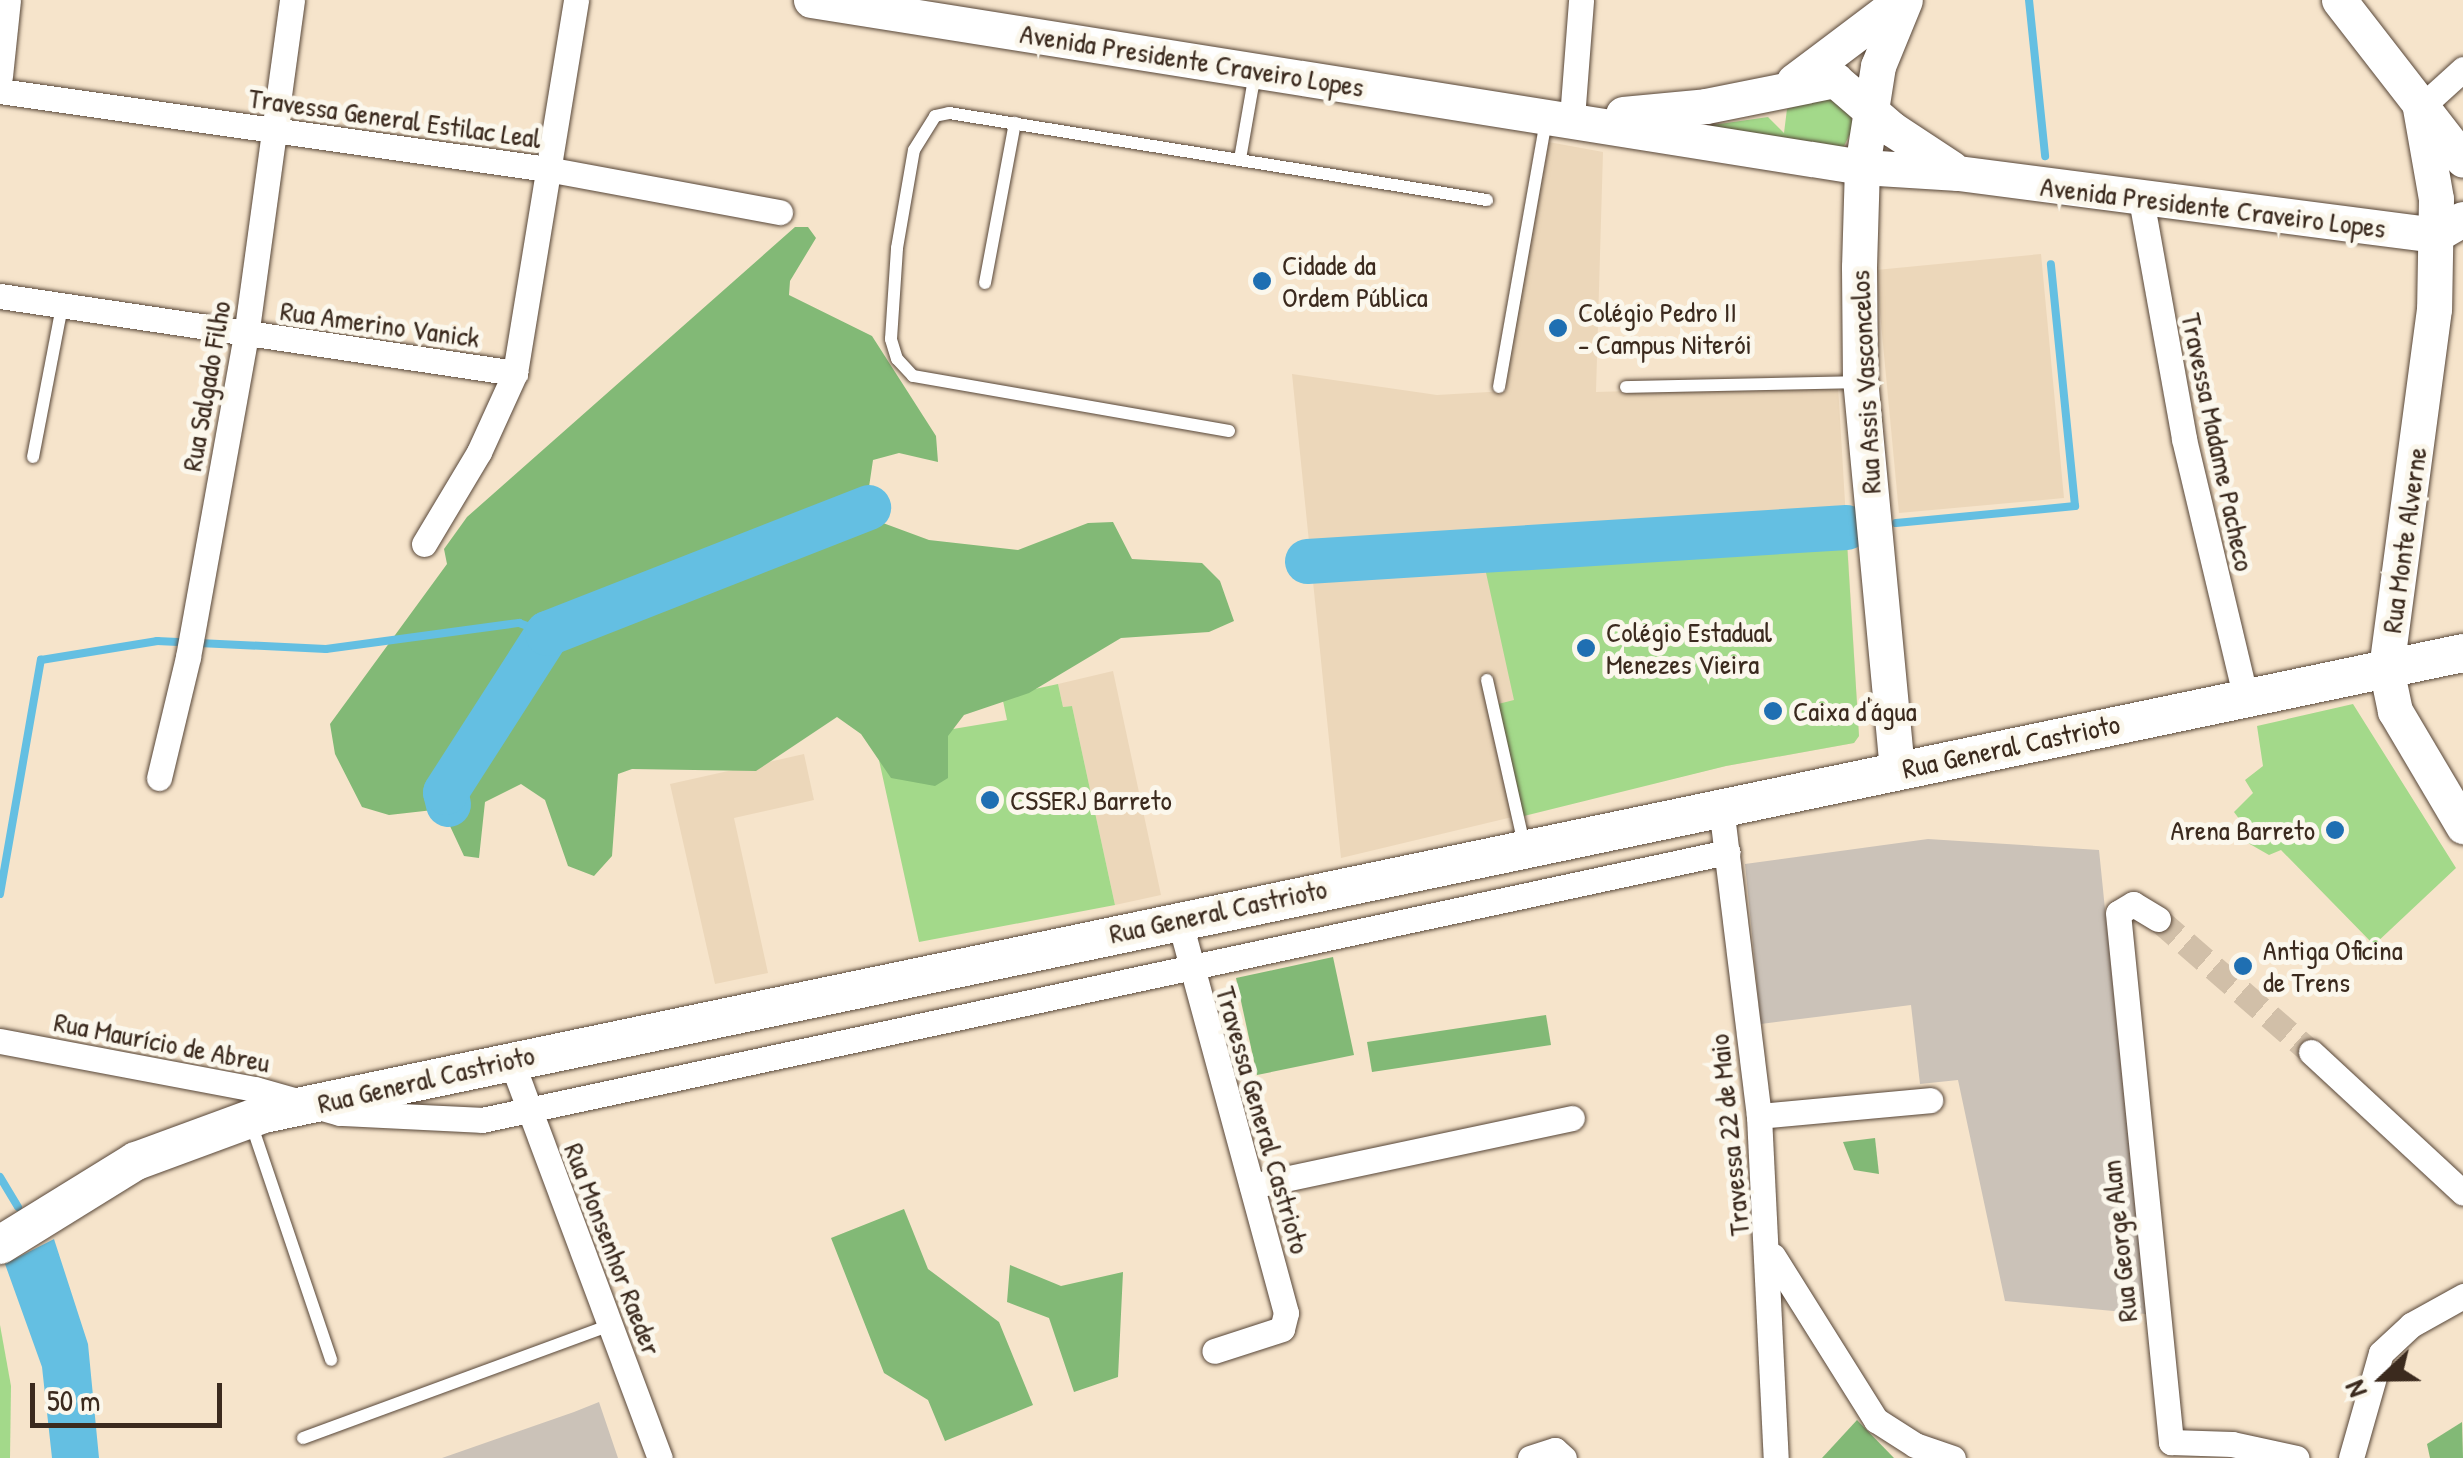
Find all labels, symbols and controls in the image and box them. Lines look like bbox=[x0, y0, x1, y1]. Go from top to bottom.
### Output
street label: Avenida Presidente Craveiro Lopes bbox=[1018, 16, 1366, 104]
street label: Travessa General Estilac Leal bbox=[247, 81, 543, 155]
street label: Avenida Presidente Craveiro Lopes bbox=[2039, 169, 2387, 245]
place label: Cidade da Ordem Pública bbox=[1282, 248, 1428, 314]
street label: Rua Assis Vasconcelos bbox=[1842, 269, 1888, 495]
marker: Cidade da Ordem Pública bbox=[1251, 270, 1273, 292]
street label: Rua Amerino Vanick bbox=[278, 293, 482, 355]
place label: Colégio Pedro II - Campus Niterói bbox=[1578, 295, 1752, 361]
street label: Rua Salgado Filho bbox=[175, 298, 237, 474]
street label: Travessa Madame Pacheco bbox=[2174, 310, 2262, 574]
marker: Colégio Pedro II - Campus Niterói bbox=[1547, 317, 1569, 339]
street label: Rua Monte Alverne bbox=[2374, 445, 2434, 635]
place label: Colégio Estadual Menezes Vieira bbox=[1606, 615, 1772, 681]
marker: Colégio Estadual Menezes Vieira bbox=[1575, 637, 1597, 659]
place label: Caixa d'água bbox=[1793, 694, 1917, 728]
marker: Caixa d'água bbox=[1762, 700, 1784, 722]
street label: Rua General Castrioto bbox=[1899, 707, 2123, 785]
place label: CSSERJ Barreto bbox=[1010, 783, 1172, 817]
marker: CSSERJ Barreto bbox=[979, 789, 1001, 811]
place label: Arena Barreto bbox=[2171, 813, 2315, 847]
marker: Arena Barreto bbox=[2324, 819, 2346, 841]
street label: Rua General Castrioto bbox=[1106, 872, 1330, 950]
place label: Antiga Oficina de Trens bbox=[2263, 933, 2403, 999]
marker: Antiga Oficina de Trens bbox=[2232, 955, 2254, 977]
street label: Travessa General Castrioto bbox=[1209, 983, 1317, 1257]
street label: Rua Maurício de Abreu bbox=[51, 1005, 273, 1079]
street label: Travessa 22 de Maio bbox=[1702, 1033, 1756, 1237]
street label: Rua General Castrioto bbox=[314, 1038, 538, 1120]
street label: Rua Monsenhor Raeder bbox=[557, 1138, 669, 1360]
street label: Rua George Alan bbox=[2094, 1158, 2144, 1324]
north arrow bbox=[2333, 1328, 2433, 1428]
scale bar bbox=[35, 1363, 228, 1425]
text: N bbox=[2335, 1375, 2376, 1403]
text: 50 m bbox=[47, 1380, 100, 1420]

